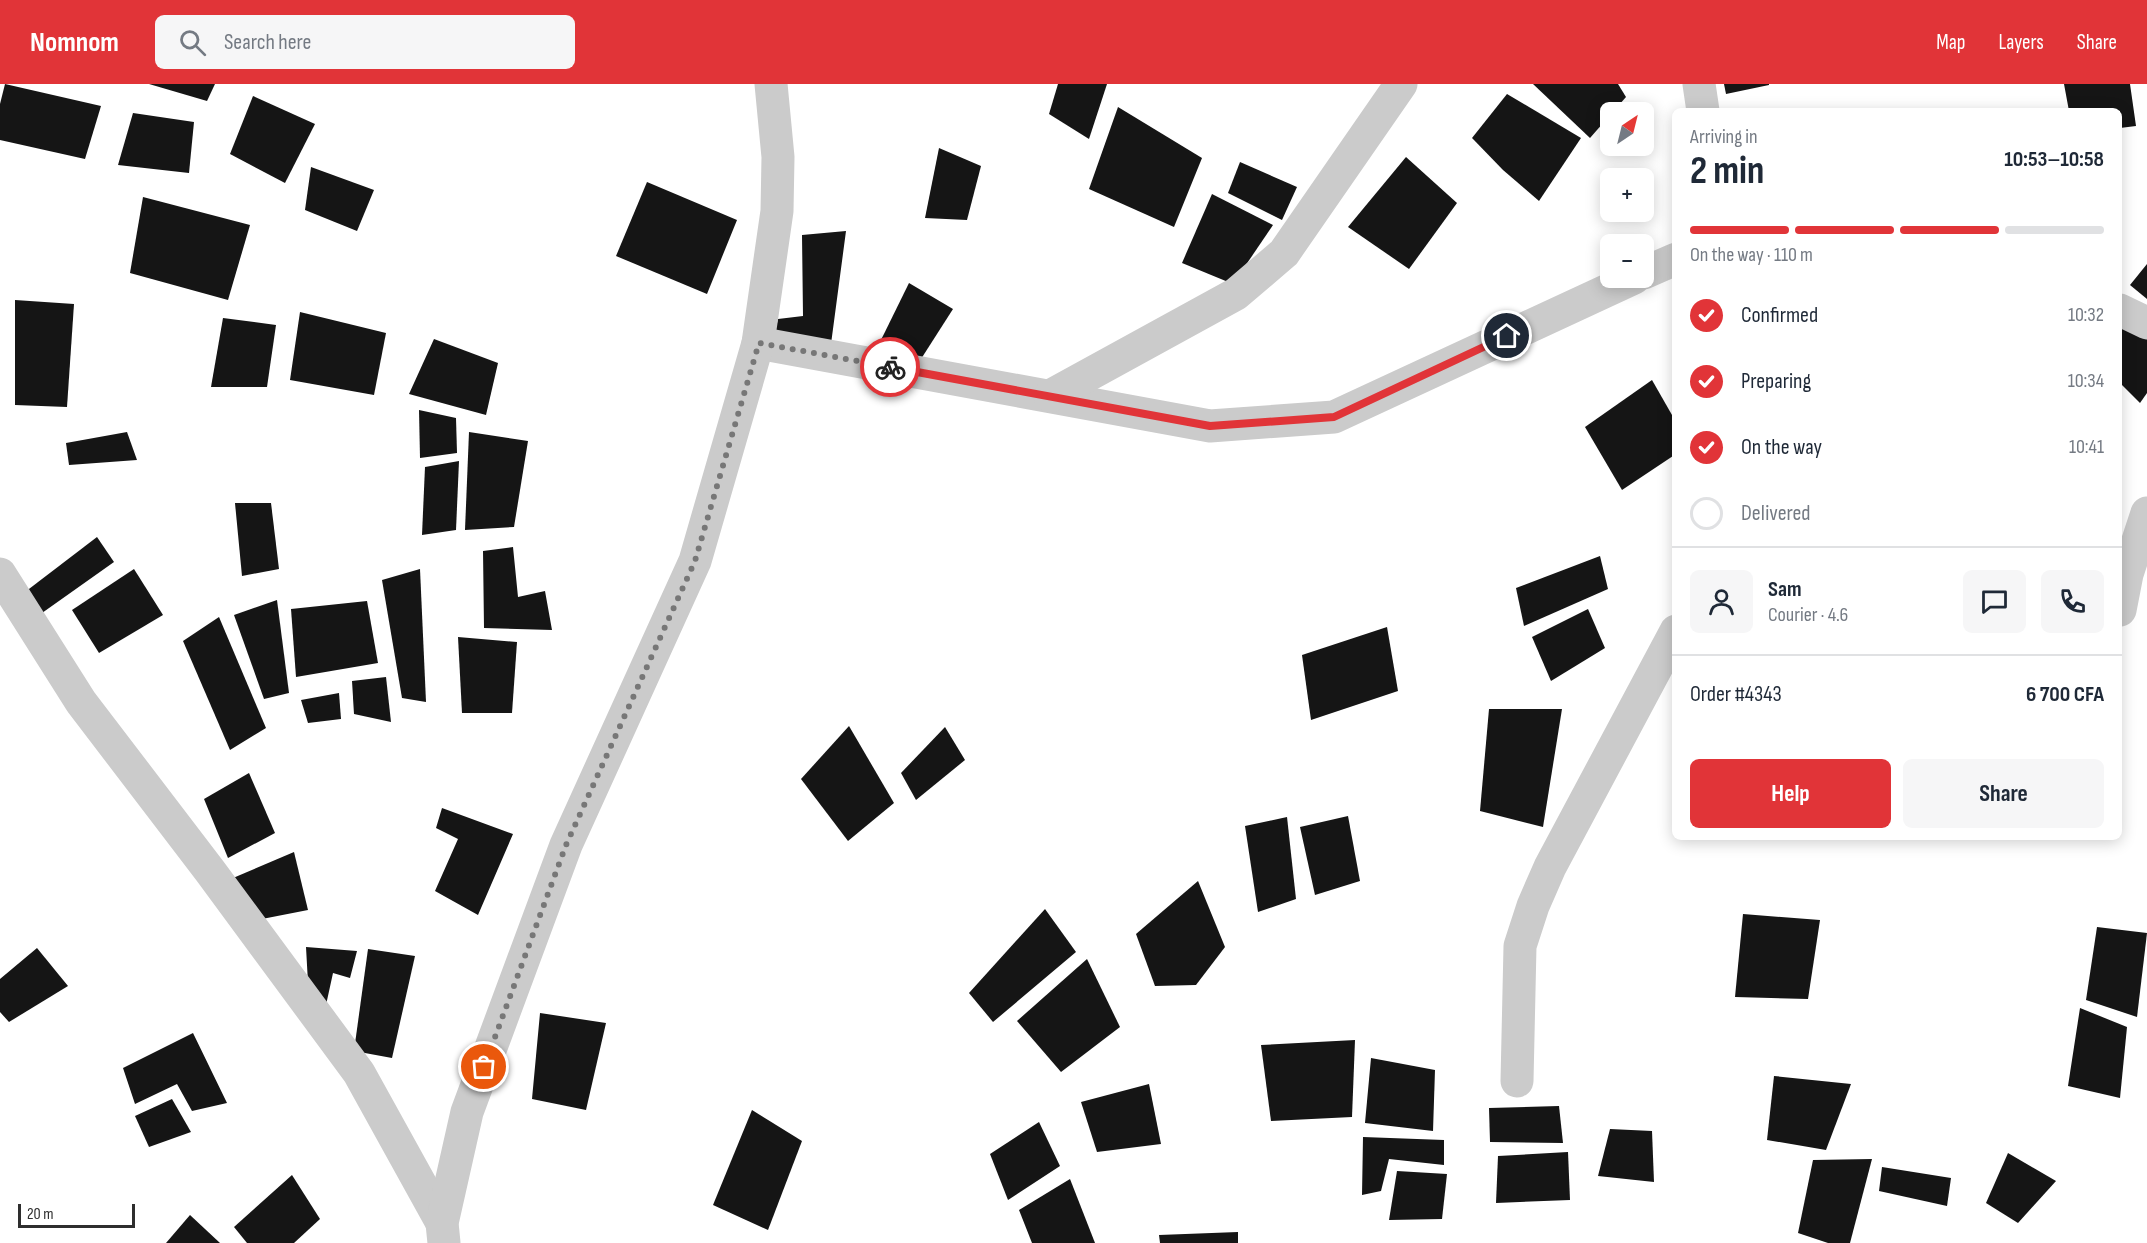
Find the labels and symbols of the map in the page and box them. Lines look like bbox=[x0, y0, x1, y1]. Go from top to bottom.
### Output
north arrow bbox=[1600, 102, 1654, 156]
pin bbox=[1481, 310, 1532, 361]
courier bbox=[860, 337, 920, 397]
pin bbox=[458, 1041, 509, 1092]
scale bar bbox=[18, 1201, 135, 1228]

